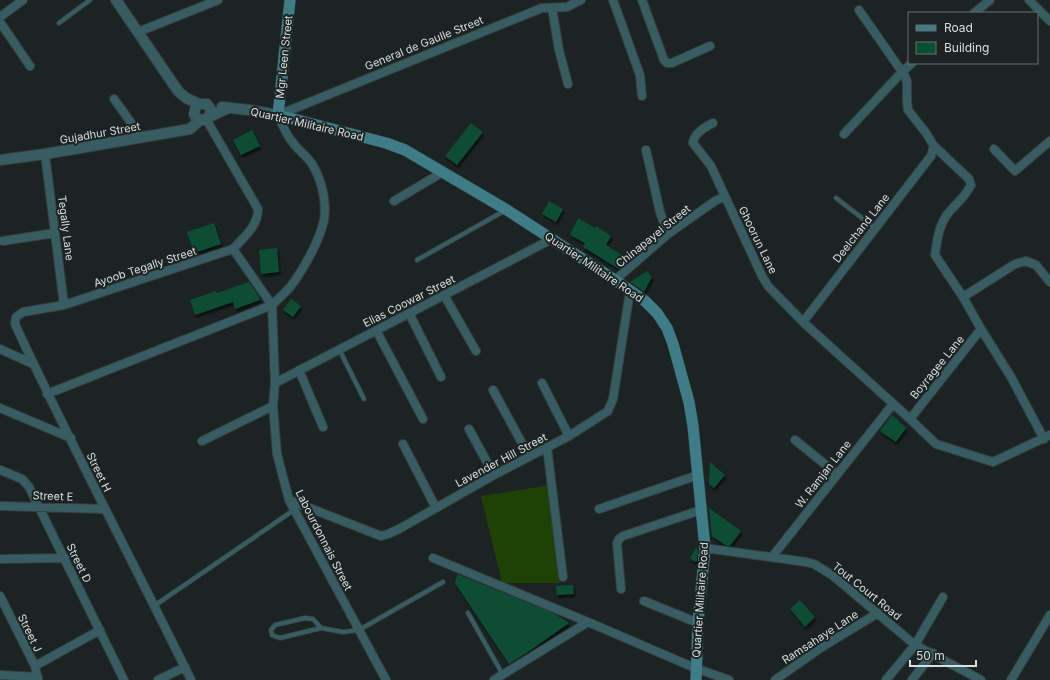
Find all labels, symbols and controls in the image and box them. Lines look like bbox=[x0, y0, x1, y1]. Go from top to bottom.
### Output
legend bbox=[908, 12, 1038, 64]
street label: General de Gaulle Street bbox=[363, 13, 486, 73]
street label: Mgr Leen Street bbox=[273, 14, 295, 99]
text: Road bbox=[944, 20, 973, 35]
text: Building bbox=[944, 40, 989, 55]
street label: Quartier Militaire Road bbox=[249, 104, 365, 144]
street label: Gujadhur Street bbox=[59, 119, 142, 147]
street label: Deelchand Lane bbox=[830, 191, 892, 265]
street label: Tegally Lane bbox=[55, 195, 77, 261]
street label: Chinapayel Street bbox=[613, 201, 693, 270]
street label: Ghoorun Lane bbox=[736, 204, 780, 276]
street label: Quartier Militaire Road bbox=[542, 229, 646, 305]
street label: Ayoob Tegally Street bbox=[92, 244, 198, 290]
street label: Elias Coowar Street bbox=[361, 272, 458, 330]
street label: Boyragee Lane bbox=[907, 332, 967, 402]
street label: Lavender Hill Street bbox=[453, 430, 550, 490]
street label: W. Ramjan Lane bbox=[792, 437, 854, 511]
street label: Street H bbox=[83, 450, 115, 494]
street label: Labourdonnais Street bbox=[292, 487, 356, 593]
street label: Street E bbox=[32, 488, 74, 504]
street label: Street D bbox=[63, 541, 95, 585]
street label: Quartier Militaire Road bbox=[689, 542, 711, 658]
street label: Tout Court Road bbox=[830, 559, 904, 623]
street label: Ramsahaye Lane bbox=[779, 607, 861, 667]
street label: Street J bbox=[15, 612, 45, 654]
scale bar bbox=[910, 642, 976, 668]
text: 50 m bbox=[916, 648, 945, 663]

